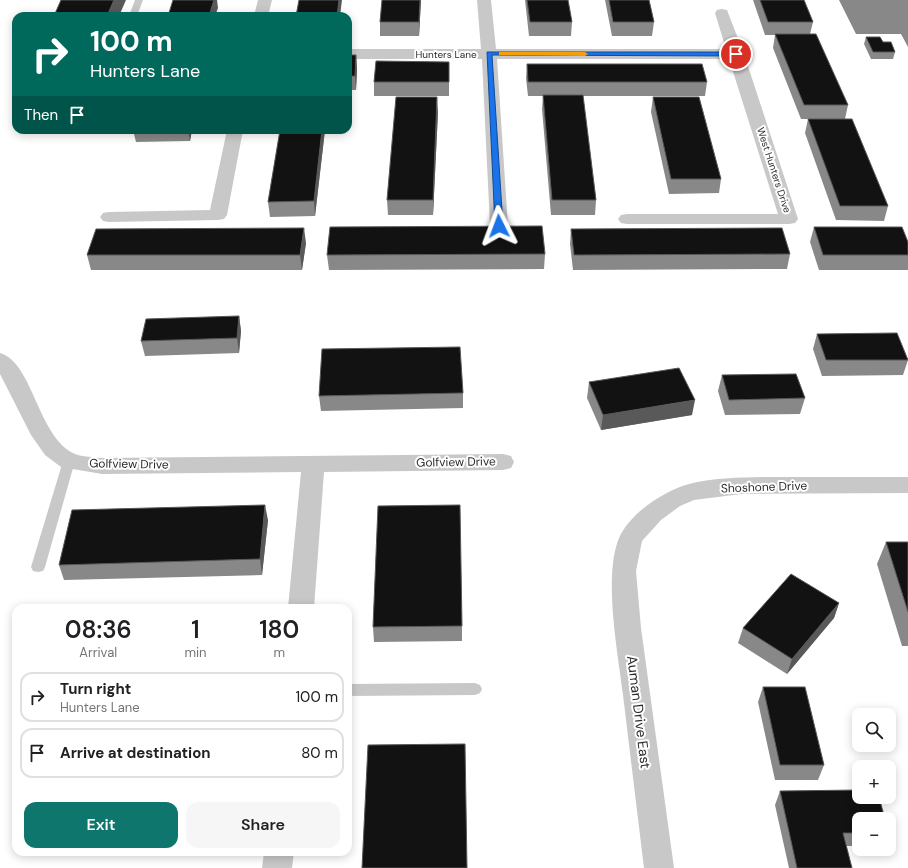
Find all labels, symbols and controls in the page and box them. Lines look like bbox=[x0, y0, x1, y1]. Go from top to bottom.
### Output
text: 100 m bbox=[90, 23, 173, 60]
icon: right bbox=[24, 28, 76, 80]
pin bbox=[719, 37, 753, 71]
icon: arrive bbox=[725, 43, 747, 65]
street label: Hunters Lane bbox=[415, 48, 477, 61]
text: Hunters Lane bbox=[90, 59, 200, 83]
icon: arrive bbox=[66, 104, 88, 126]
text: Then bbox=[24, 105, 58, 125]
street label: West Hunters Drive bbox=[754, 126, 794, 215]
position arrow bbox=[478, 205, 520, 247]
street label: Golfview Drive bbox=[416, 453, 496, 471]
street label: Golfview Drive bbox=[89, 455, 169, 473]
street label: Shoshone Drive bbox=[721, 477, 808, 497]
text: 08:36 bbox=[65, 614, 132, 645]
text: 1 bbox=[191, 614, 200, 645]
text: 180 bbox=[259, 614, 299, 645]
text: Arrival bbox=[79, 644, 117, 661]
text: min bbox=[184, 644, 207, 661]
text: m bbox=[273, 644, 285, 661]
street label: Auman Drive East bbox=[623, 655, 655, 769]
text: Turn right bbox=[60, 679, 131, 699]
icon: right bbox=[26, 686, 48, 708]
text: 100 m bbox=[295, 687, 338, 707]
text: Hunters Lane bbox=[60, 699, 140, 716]
map controls bbox=[852, 708, 896, 856]
button: search bbox=[852, 708, 896, 752]
icon: arrive bbox=[26, 742, 48, 764]
text: Arrive at destination bbox=[60, 743, 211, 763]
text: 80 m bbox=[301, 743, 338, 763]
button: + bbox=[852, 760, 896, 804]
button: Exit bbox=[24, 802, 178, 848]
button: Share bbox=[186, 802, 340, 848]
button: − bbox=[852, 812, 896, 856]

